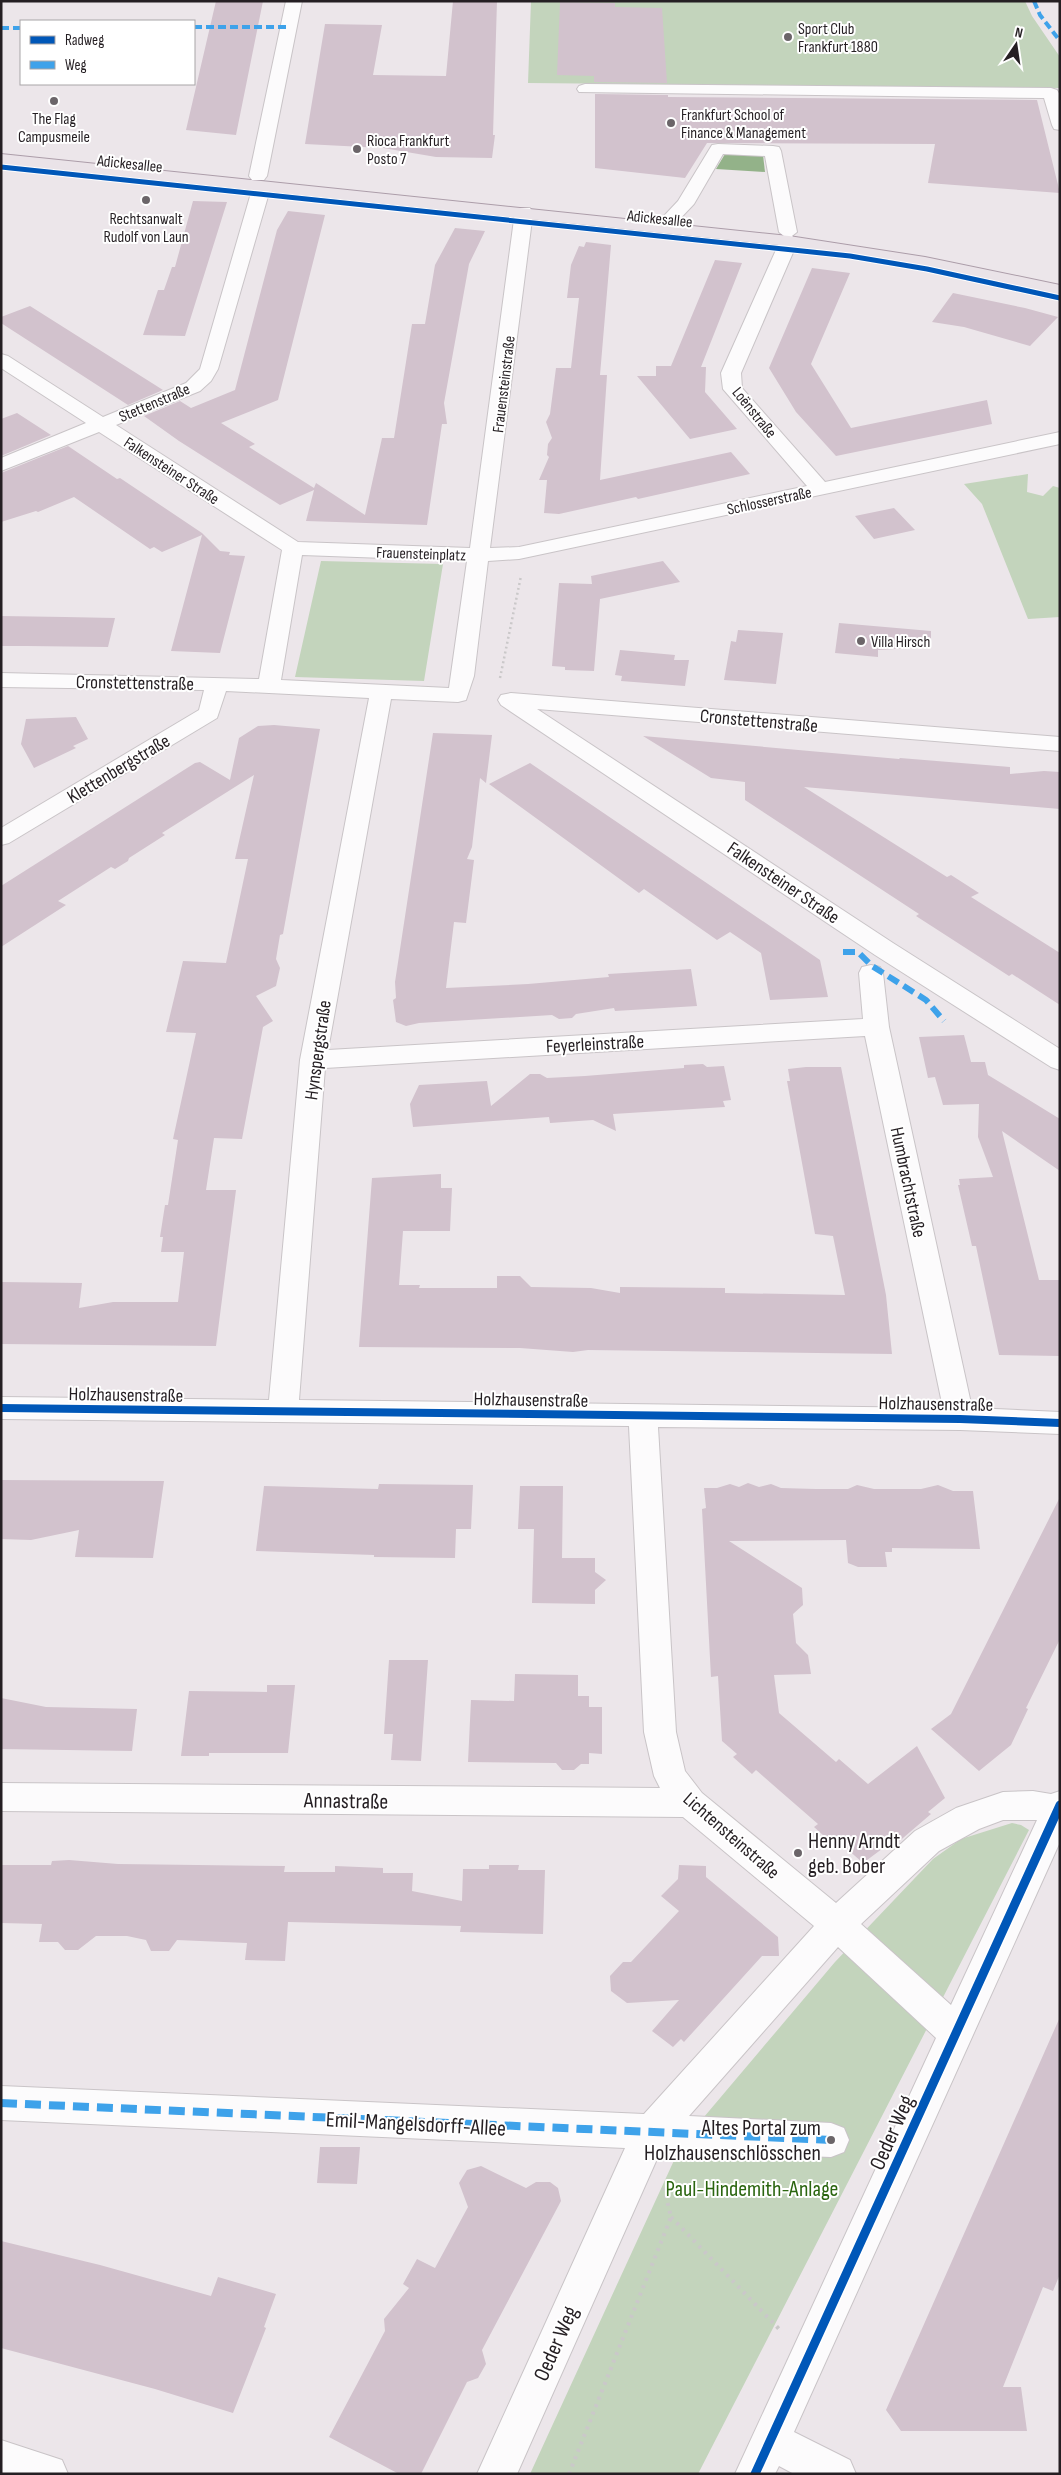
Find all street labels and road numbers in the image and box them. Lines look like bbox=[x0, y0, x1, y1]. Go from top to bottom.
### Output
street label: Adickesallee bbox=[95, 152, 163, 177]
street label: Adickesallee bbox=[625, 207, 693, 232]
street label: Frauensteinstraße bbox=[489, 335, 520, 434]
street label: Stettenstraße bbox=[116, 380, 193, 427]
street label: Loënstraße bbox=[728, 384, 780, 442]
street label: Falkensteiner Straße bbox=[120, 433, 222, 509]
street label: Schlosserstraße bbox=[725, 483, 813, 520]
street label: Frauensteinplatz bbox=[376, 543, 466, 566]
street label: Cronstettenstraße bbox=[76, 671, 194, 696]
street label: Cronstettenstraße bbox=[699, 705, 819, 738]
street label: Klettenbergstraße bbox=[63, 730, 174, 809]
street label: Falkensteiner Straße bbox=[723, 837, 844, 929]
street label: Hynspergstraße bbox=[300, 999, 337, 1102]
street label: Feyerleinstraße bbox=[545, 1030, 645, 1059]
street label: Humbrachtstraße bbox=[885, 1125, 930, 1240]
street label: Holzhausenstraße bbox=[68, 1383, 183, 1408]
street label: Holzhausenstraße bbox=[473, 1388, 588, 1413]
street label: Holzhausenstraße bbox=[878, 1392, 993, 1417]
street label: Annastraße bbox=[303, 1787, 388, 1816]
street label: Lichtensteinstraße bbox=[678, 1788, 784, 1884]
street label: Oeder Weg bbox=[864, 2091, 921, 2174]
street label: Emil-Mangelsdorff-Allee bbox=[325, 2106, 507, 2143]
street label: Oeder Weg bbox=[528, 2302, 585, 2385]

